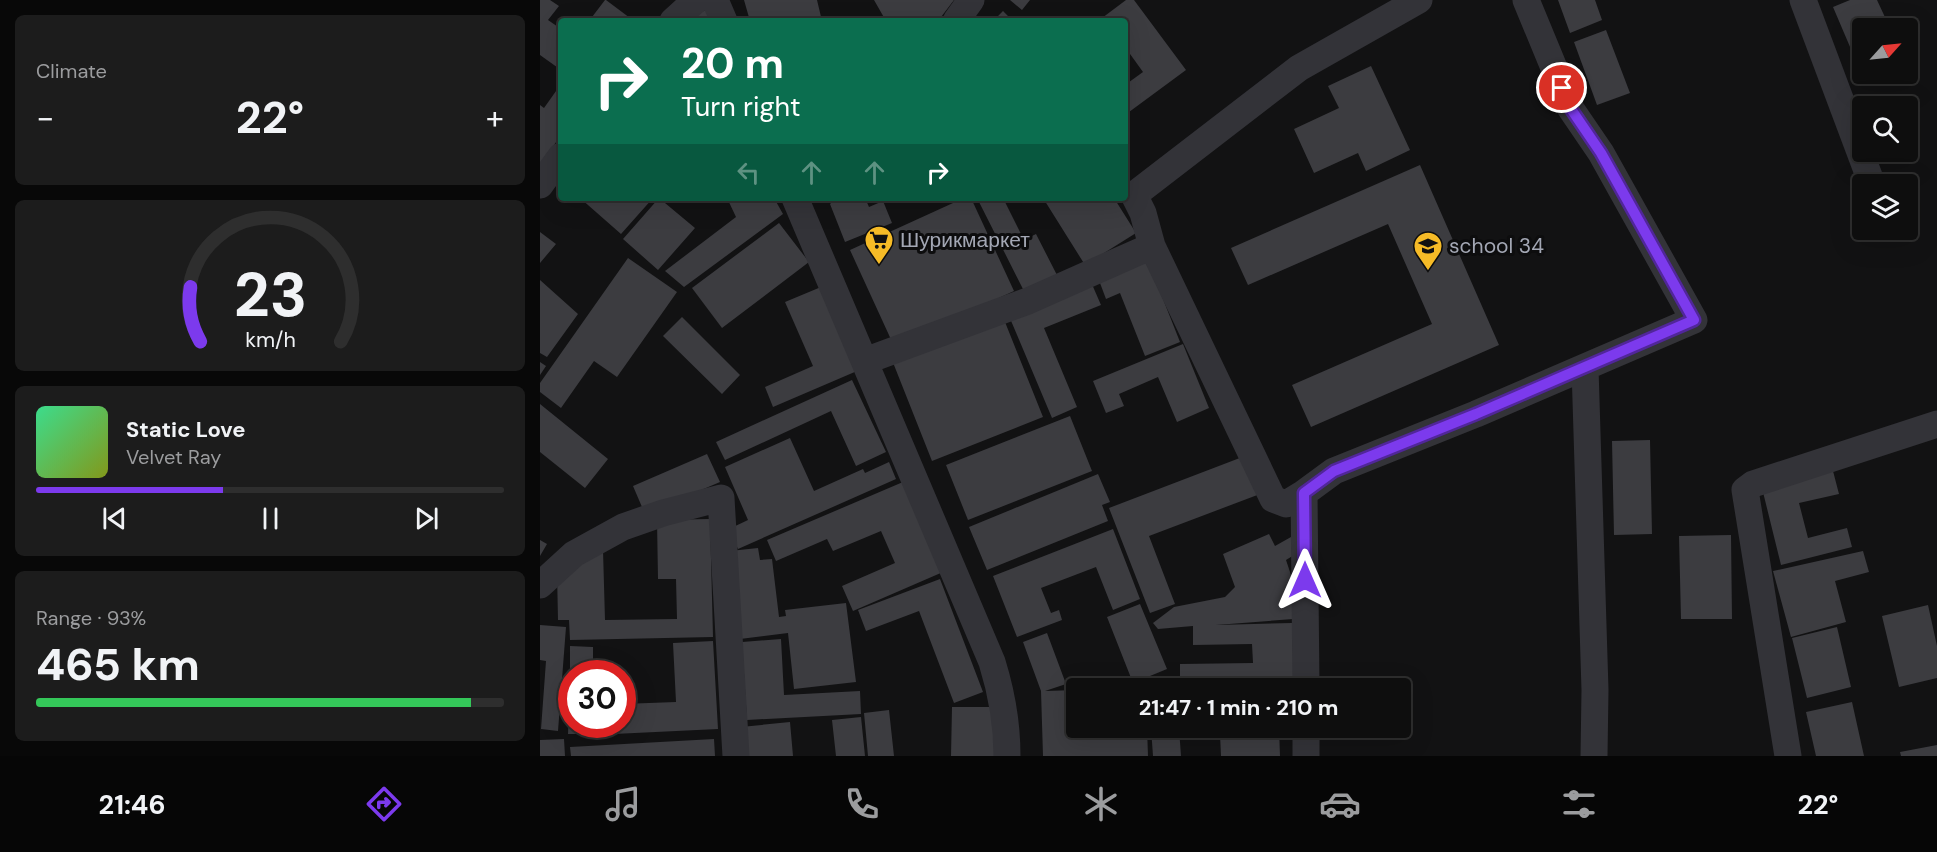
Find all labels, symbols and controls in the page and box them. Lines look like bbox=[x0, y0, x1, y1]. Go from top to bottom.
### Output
north arrow bbox=[1852, 18, 1918, 84]
map controls bbox=[1852, 18, 1918, 240]
text: 20 m bbox=[681, 36, 784, 91]
icon: right bbox=[582, 42, 660, 120]
text: Climate bbox=[36, 58, 107, 84]
pin bbox=[1536, 62, 1587, 113]
icon: arrive bbox=[1545, 71, 1578, 104]
text: 22° bbox=[236, 88, 304, 147]
text: Turn right bbox=[681, 89, 801, 124]
text: − bbox=[36, 96, 54, 139]
text: + bbox=[486, 96, 504, 139]
button: search bbox=[1852, 96, 1918, 162]
icon: left bbox=[732, 156, 765, 189]
icon: ahead bbox=[795, 156, 828, 189]
icon: ahead bbox=[858, 156, 891, 189]
icon: right bbox=[921, 156, 954, 189]
button: layers bbox=[1852, 174, 1918, 240]
supermarket icon: Шурикмаркет bbox=[863, 224, 895, 266]
place label: Шурикмаркет bbox=[900, 226, 1030, 254]
school or university icon: school 34 bbox=[1412, 230, 1444, 272]
place label: school 34 bbox=[1449, 232, 1544, 260]
text: 23 bbox=[233, 255, 307, 336]
text: km/h bbox=[245, 327, 295, 355]
text: Static Love bbox=[126, 415, 246, 444]
text: Velvet Ray bbox=[126, 444, 221, 470]
icon: previous bbox=[98, 502, 131, 535]
icon: pause bbox=[254, 502, 287, 535]
icon: next bbox=[410, 502, 443, 535]
position arrow bbox=[1273, 548, 1337, 612]
text: Range · 93% bbox=[36, 605, 146, 631]
text: 465 km bbox=[36, 635, 200, 694]
speed limit sign: 30 bbox=[558, 660, 636, 738]
text: 21:47 · 1 min · 210 m bbox=[1139, 693, 1338, 722]
icon: directions bbox=[363, 783, 405, 825]
icon: music bbox=[602, 783, 644, 825]
icon: phone bbox=[841, 783, 883, 825]
icon: climate bbox=[1080, 783, 1122, 825]
icon: car bbox=[1319, 783, 1361, 825]
icon: filters bbox=[1558, 783, 1600, 825]
text: 21:46 bbox=[99, 787, 166, 822]
text: 22° bbox=[1797, 787, 1838, 822]

